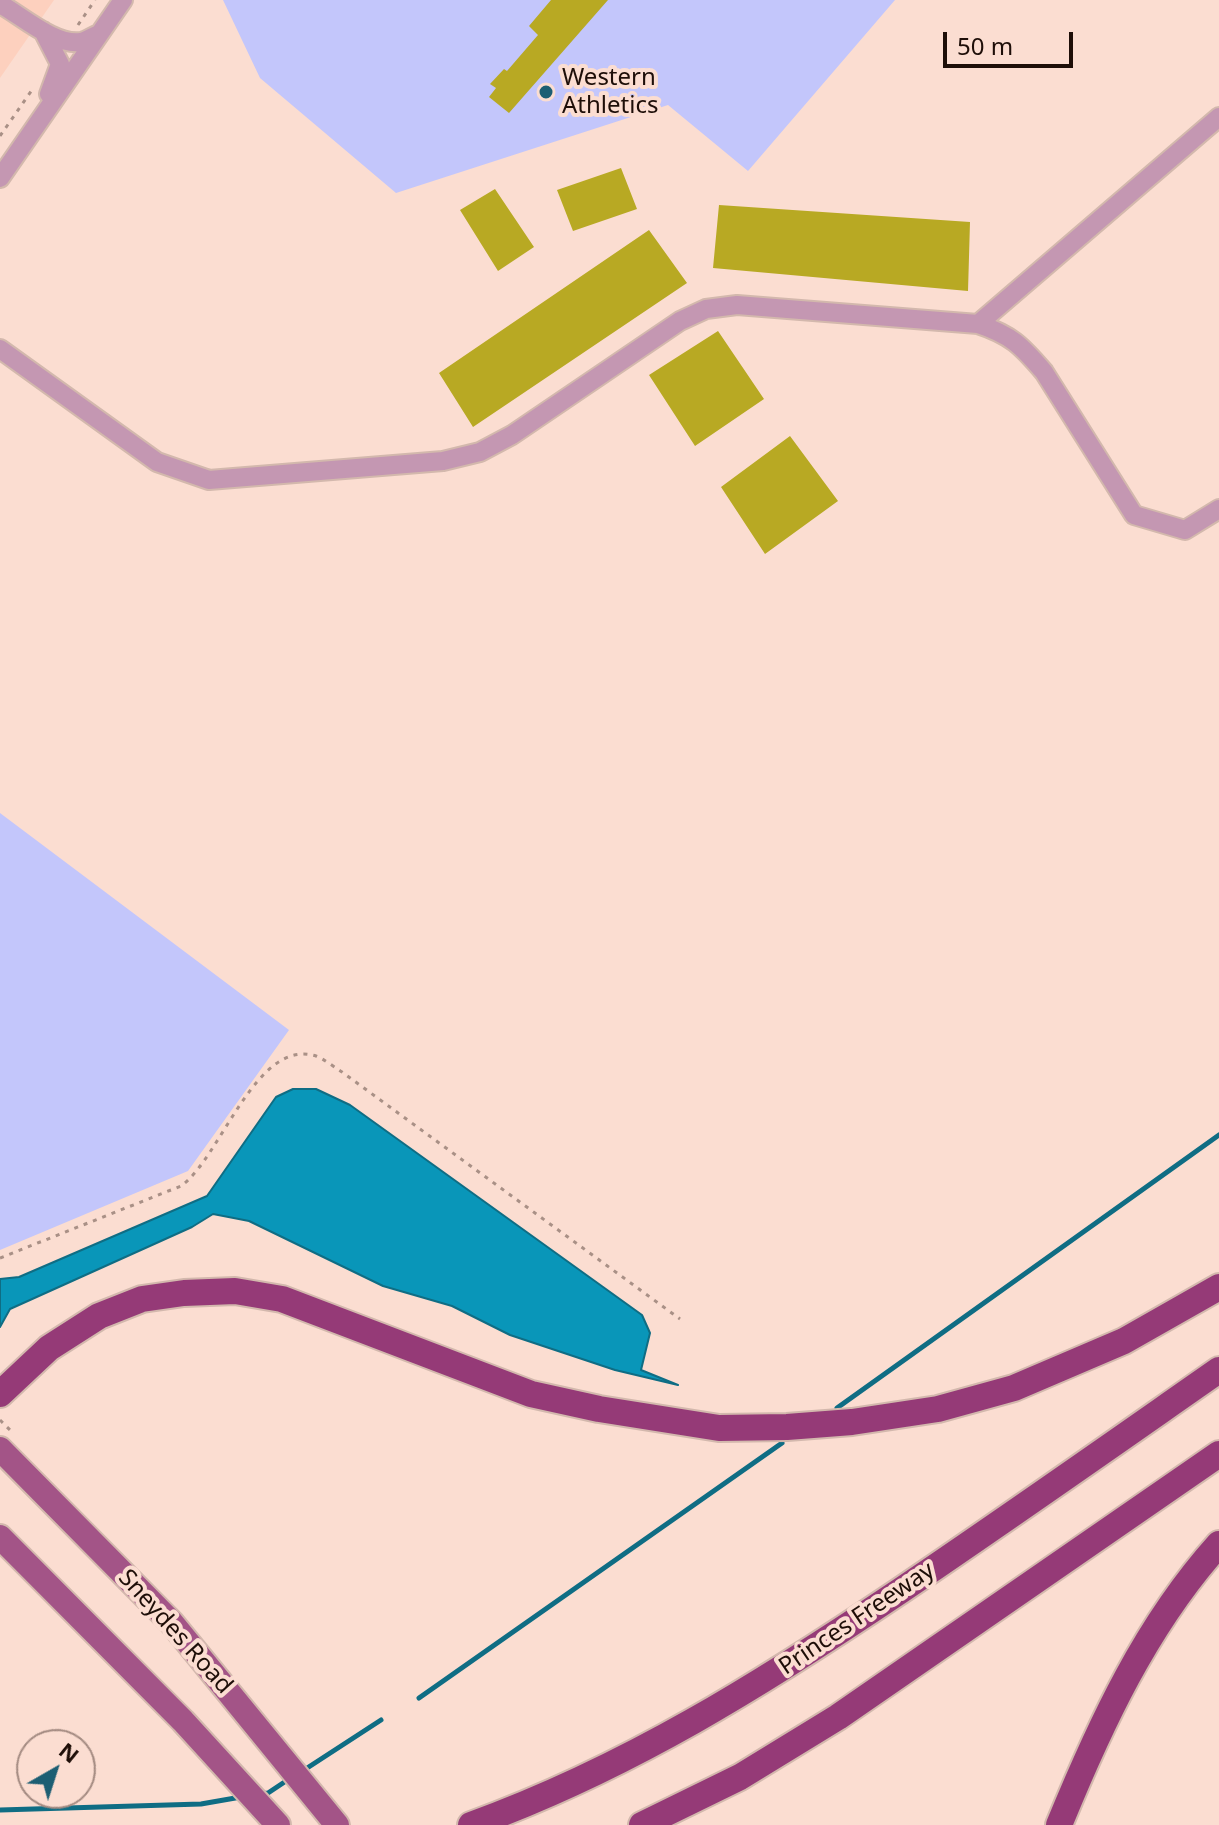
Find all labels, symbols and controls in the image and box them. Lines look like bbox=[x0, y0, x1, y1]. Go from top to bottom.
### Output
scale bar bbox=[947, 16, 1077, 66]
text: 50 m bbox=[957, 29, 1013, 62]
place label: Western Athletics bbox=[562, 64, 658, 120]
marker: Western Athletics bbox=[537, 83, 555, 101]
street label: Princes Freeway bbox=[774, 1556, 940, 1682]
street label: Sneydes Road bbox=[112, 1564, 238, 1700]
north arrow bbox=[16, 1729, 96, 1809]
text: N bbox=[53, 1735, 86, 1769]

